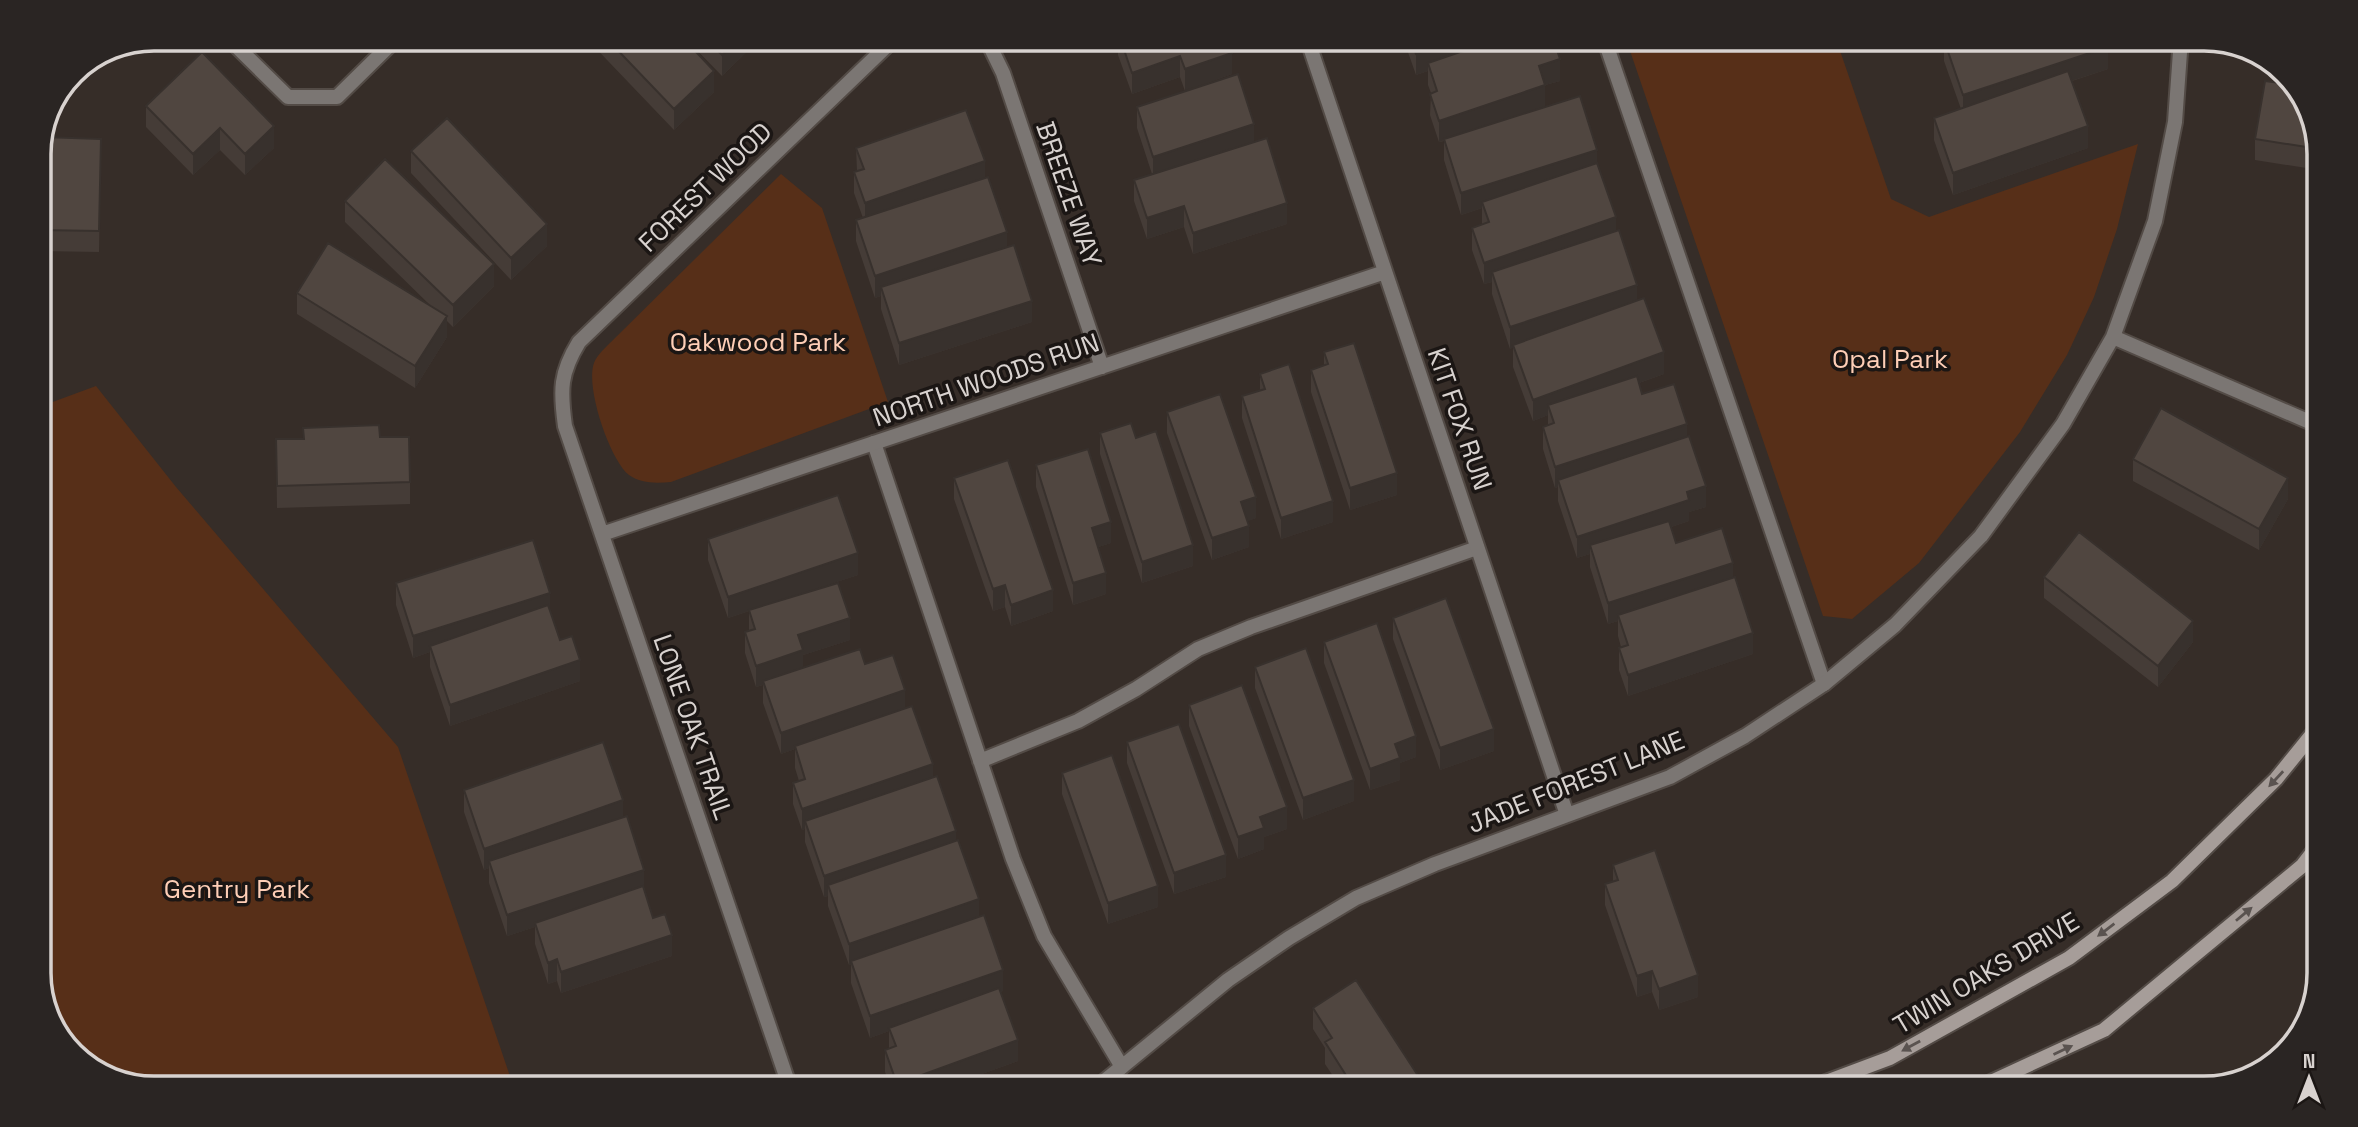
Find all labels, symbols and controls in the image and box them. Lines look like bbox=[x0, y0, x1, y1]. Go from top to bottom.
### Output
street label: FOREST WOOD bbox=[631, 115, 779, 259]
street label: BREEZE WAY bbox=[1028, 117, 1110, 271]
park label: Oakwood Park bbox=[670, 325, 846, 359]
street label: NORTH WOODS RUN bbox=[868, 325, 1104, 435]
park label: Opal Park bbox=[1832, 342, 1948, 376]
street label: KIT FOX RUN bbox=[1420, 343, 1500, 495]
street label: LONE OAK TRAIL bbox=[645, 630, 741, 824]
street label: JADE FOREST LANE bbox=[1463, 723, 1689, 841]
one-way arrow bbox=[2268, 770, 2284, 787]
park label: Gentry Park bbox=[164, 872, 310, 906]
street label: TWIN OAKS DRIVE bbox=[1887, 904, 2085, 1042]
one-way arrow bbox=[2235, 907, 2252, 922]
one-way arrow bbox=[2097, 922, 2115, 936]
one-way arrow bbox=[1901, 1040, 1921, 1052]
north arrow bbox=[2274, 1043, 2344, 1113]
one-way arrow bbox=[2052, 1044, 2073, 1055]
text: N bbox=[2303, 1049, 2315, 1074]

